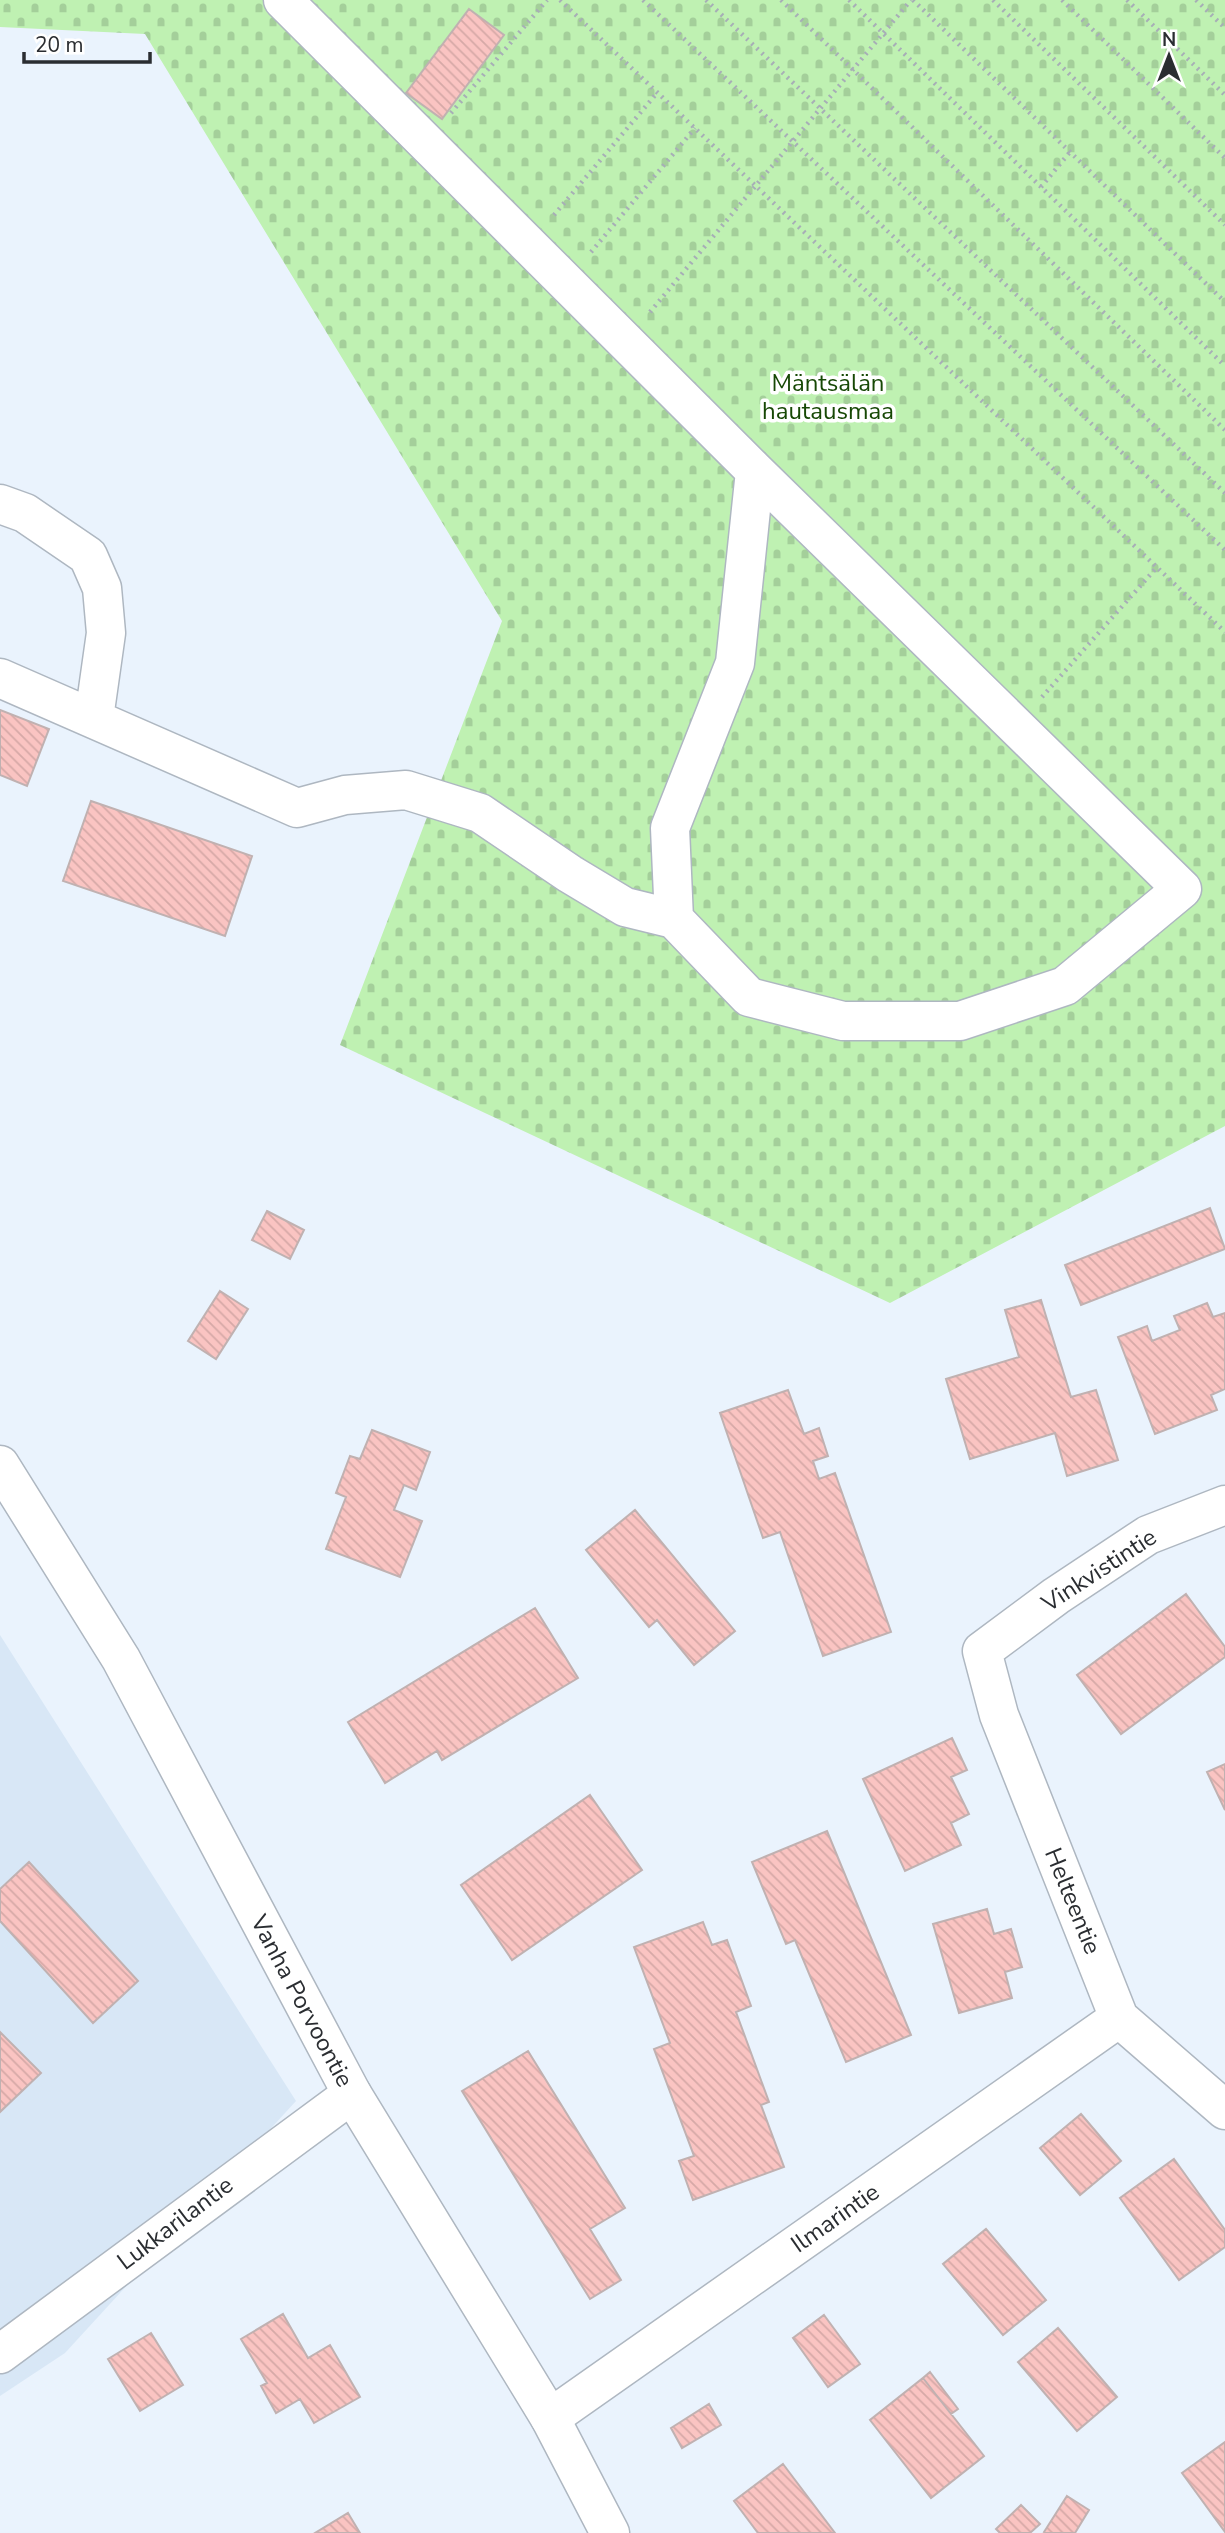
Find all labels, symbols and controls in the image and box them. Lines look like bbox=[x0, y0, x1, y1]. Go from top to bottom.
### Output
scale bar bbox=[24, 21, 150, 65]
north arrow bbox=[1134, 21, 1204, 91]
text: N bbox=[1162, 27, 1176, 53]
text: 20 m bbox=[35, 31, 84, 59]
park label: Mäntsälän hautausmaa bbox=[762, 367, 894, 427]
street label: Vinkvistintie bbox=[1035, 1521, 1163, 1620]
street label: Helteentie bbox=[1037, 1843, 1109, 1959]
street label: Vanha Porvoontie bbox=[243, 1908, 361, 2093]
street label: Lukkarilantie bbox=[111, 2169, 239, 2277]
street label: Ilmarintie bbox=[784, 2176, 886, 2260]

